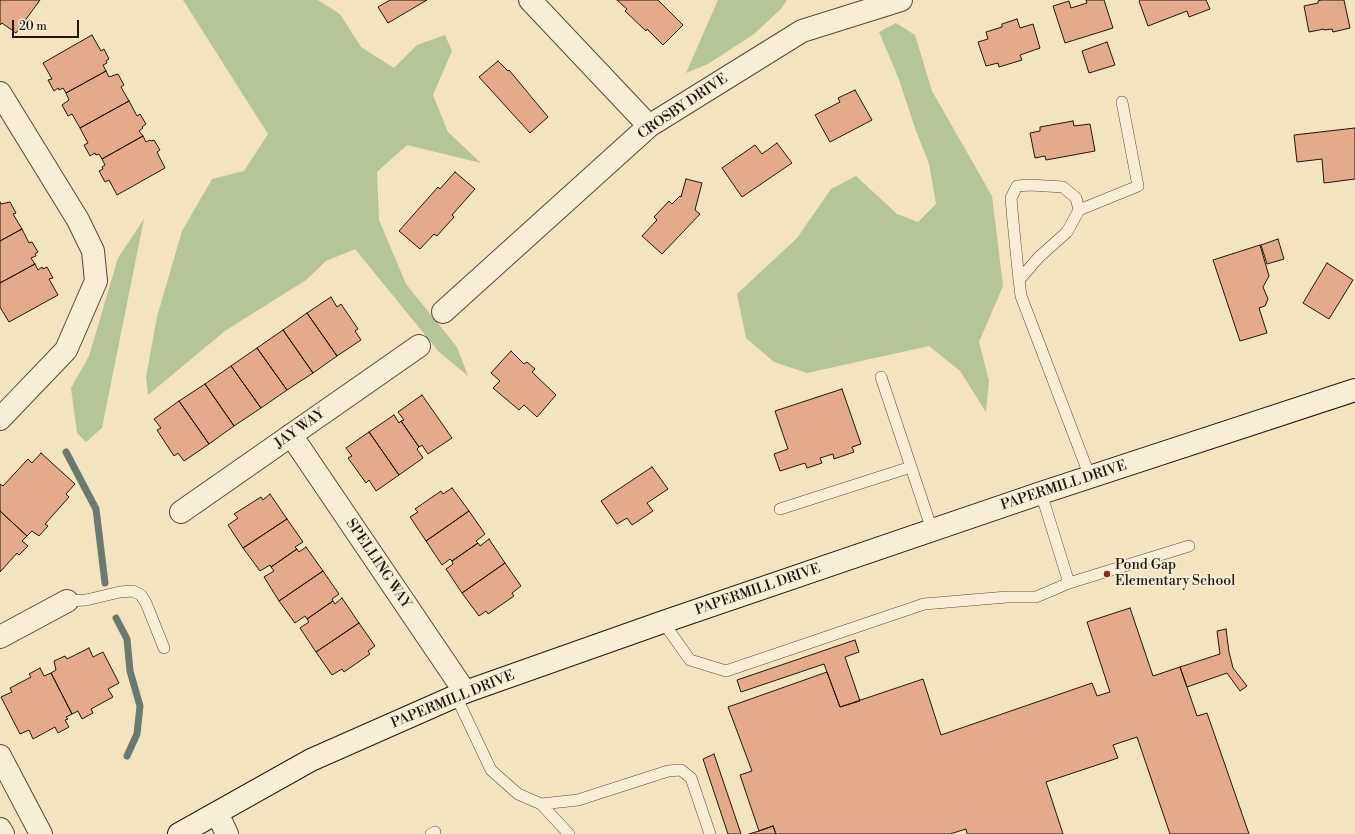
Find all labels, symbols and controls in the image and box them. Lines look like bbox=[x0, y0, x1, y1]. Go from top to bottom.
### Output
scale bar bbox=[14, 12, 81, 38]
text: 20 m bbox=[19, 19, 47, 34]
street label: CROSBY DRIVE bbox=[635, 71, 731, 143]
street label: JAY WAY bbox=[272, 406, 328, 452]
street label: PAPERMILL DRIVE bbox=[999, 458, 1129, 514]
street label: SPELLING WAY bbox=[342, 516, 414, 612]
place label: Pond Gap Elementary School bbox=[1115, 558, 1235, 590]
street label: PAPERMILL DRIVE bbox=[693, 561, 823, 619]
marker: Pond Gap Elementary School bbox=[1102, 569, 1112, 579]
street label: PAPERMILL DRIVE bbox=[389, 668, 517, 732]

